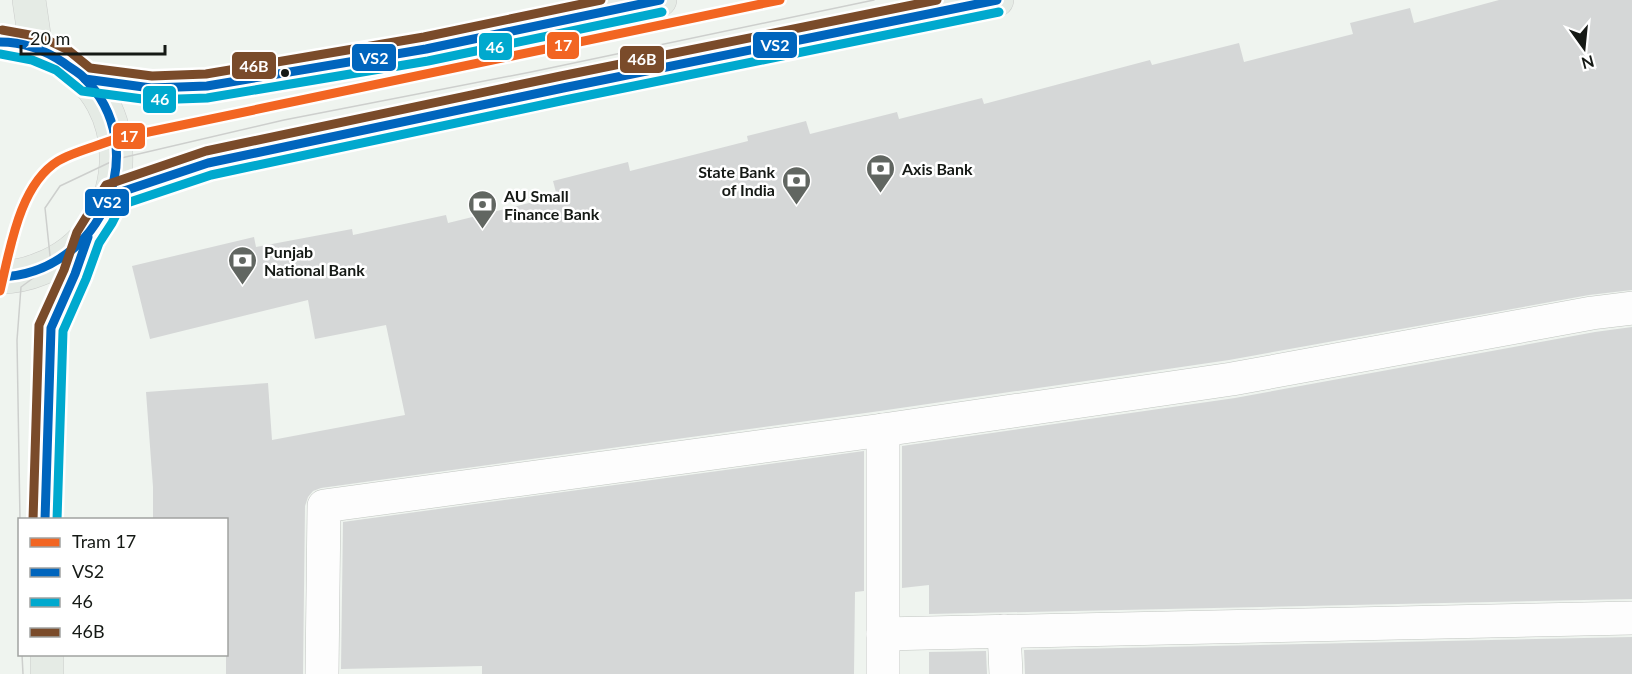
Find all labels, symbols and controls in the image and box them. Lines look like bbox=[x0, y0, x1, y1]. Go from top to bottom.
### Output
scale bar bbox=[21, 18, 165, 56]
north arrow bbox=[1554, 18, 1614, 78]
text: 20 m bbox=[30, 27, 70, 49]
line badge: 17 bbox=[546, 31, 580, 60]
line badge: VS2 bbox=[752, 31, 798, 59]
line badge: 46 bbox=[478, 32, 513, 61]
text: 17 bbox=[554, 35, 572, 54]
text: VS2 bbox=[760, 35, 789, 54]
text: 46 bbox=[486, 37, 504, 56]
line badge: VS2 bbox=[351, 43, 397, 72]
line badge: 46B bbox=[619, 45, 665, 74]
text: VS2 bbox=[359, 48, 388, 67]
text: 46B bbox=[627, 49, 657, 68]
line badge: 46B bbox=[231, 51, 277, 80]
text: N bbox=[1580, 52, 1596, 74]
text: 46B bbox=[239, 56, 269, 75]
unlabelled marker bbox=[279, 67, 291, 79]
line badge: 46 bbox=[142, 85, 177, 114]
text: 46 bbox=[151, 89, 169, 108]
line badge: 17 bbox=[112, 122, 146, 150]
text: 17 bbox=[120, 126, 138, 145]
bank icon: Axis Bank bbox=[865, 152, 897, 194]
place label: Axis Bank bbox=[901, 159, 973, 178]
place label: State Bank of India bbox=[698, 162, 775, 199]
bank icon: State Bank of India bbox=[780, 164, 812, 206]
place label: AU Small Finance Bank bbox=[503, 186, 600, 223]
line badge: VS2 bbox=[84, 188, 130, 217]
bank icon: AU Small Finance Bank bbox=[467, 188, 499, 230]
text: VS2 bbox=[92, 192, 121, 211]
place label: Punjab National Bank bbox=[264, 242, 365, 279]
bank icon: Punjab National Bank bbox=[227, 244, 259, 286]
legend bbox=[18, 518, 228, 656]
text: Tram 17 bbox=[72, 530, 136, 552]
text: VS2 bbox=[72, 560, 104, 582]
text: 46 bbox=[72, 590, 93, 612]
text: 46B bbox=[72, 620, 105, 642]

